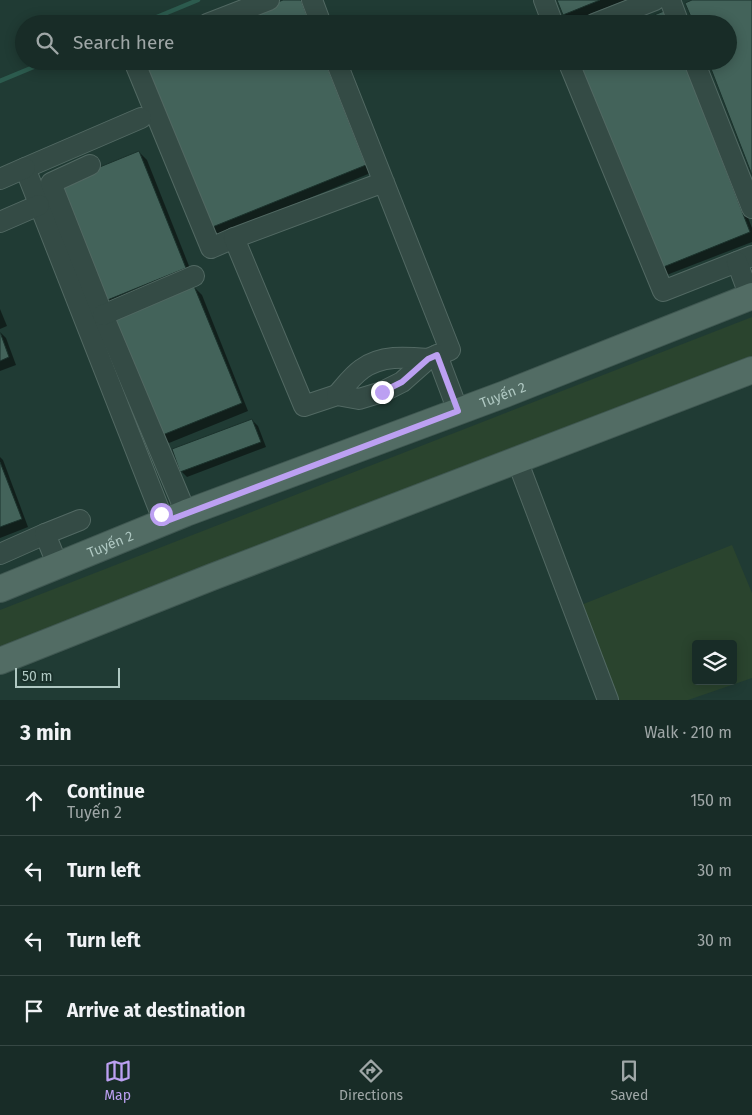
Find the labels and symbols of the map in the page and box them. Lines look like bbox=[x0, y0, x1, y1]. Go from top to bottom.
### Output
street label: Tuyến 2 bbox=[477, 379, 529, 412]
route end bbox=[371, 381, 394, 404]
route start bbox=[150, 503, 173, 526]
street label: Tuyến 2 bbox=[85, 527, 136, 561]
scale bar bbox=[15, 665, 120, 688]

